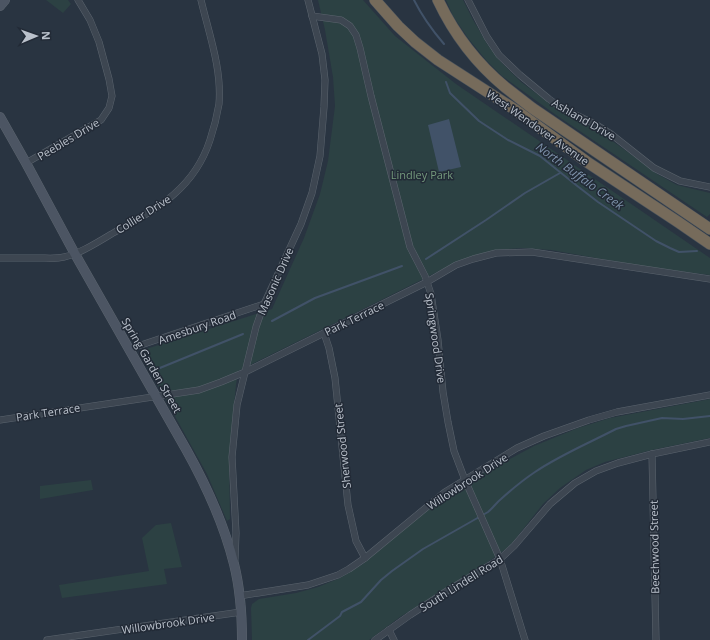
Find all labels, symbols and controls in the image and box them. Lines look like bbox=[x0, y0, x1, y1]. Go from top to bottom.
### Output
north arrow bbox=[16, 16, 56, 56]
text: N bbox=[39, 31, 54, 40]
street label: West Wendover Avenue bbox=[484, 86, 592, 168]
street label: Ashland Drive bbox=[549, 95, 619, 143]
street label: Peebles Drive bbox=[34, 115, 102, 163]
water label: North Buffalo Creek bbox=[533, 138, 628, 214]
park label: Lindley Park bbox=[391, 167, 453, 182]
street label: Collier Drive bbox=[113, 191, 173, 237]
street label: Masonic Drive bbox=[253, 245, 297, 317]
street label: Springwood Drive bbox=[422, 292, 450, 384]
street label: Park Terrace bbox=[322, 297, 386, 339]
street label: Amesbury Road bbox=[156, 307, 238, 347]
street label: Spring Garden Street bbox=[119, 315, 185, 415]
street label: Park Terrace bbox=[15, 400, 81, 424]
street label: Sherwood Street bbox=[330, 403, 354, 489]
street label: Willowbrook Drive bbox=[424, 449, 510, 513]
street label: Beechwood Street bbox=[646, 500, 662, 594]
street label: South Lindell Road bbox=[416, 551, 506, 615]
street label: Willowbrook Drive bbox=[121, 609, 215, 637]

